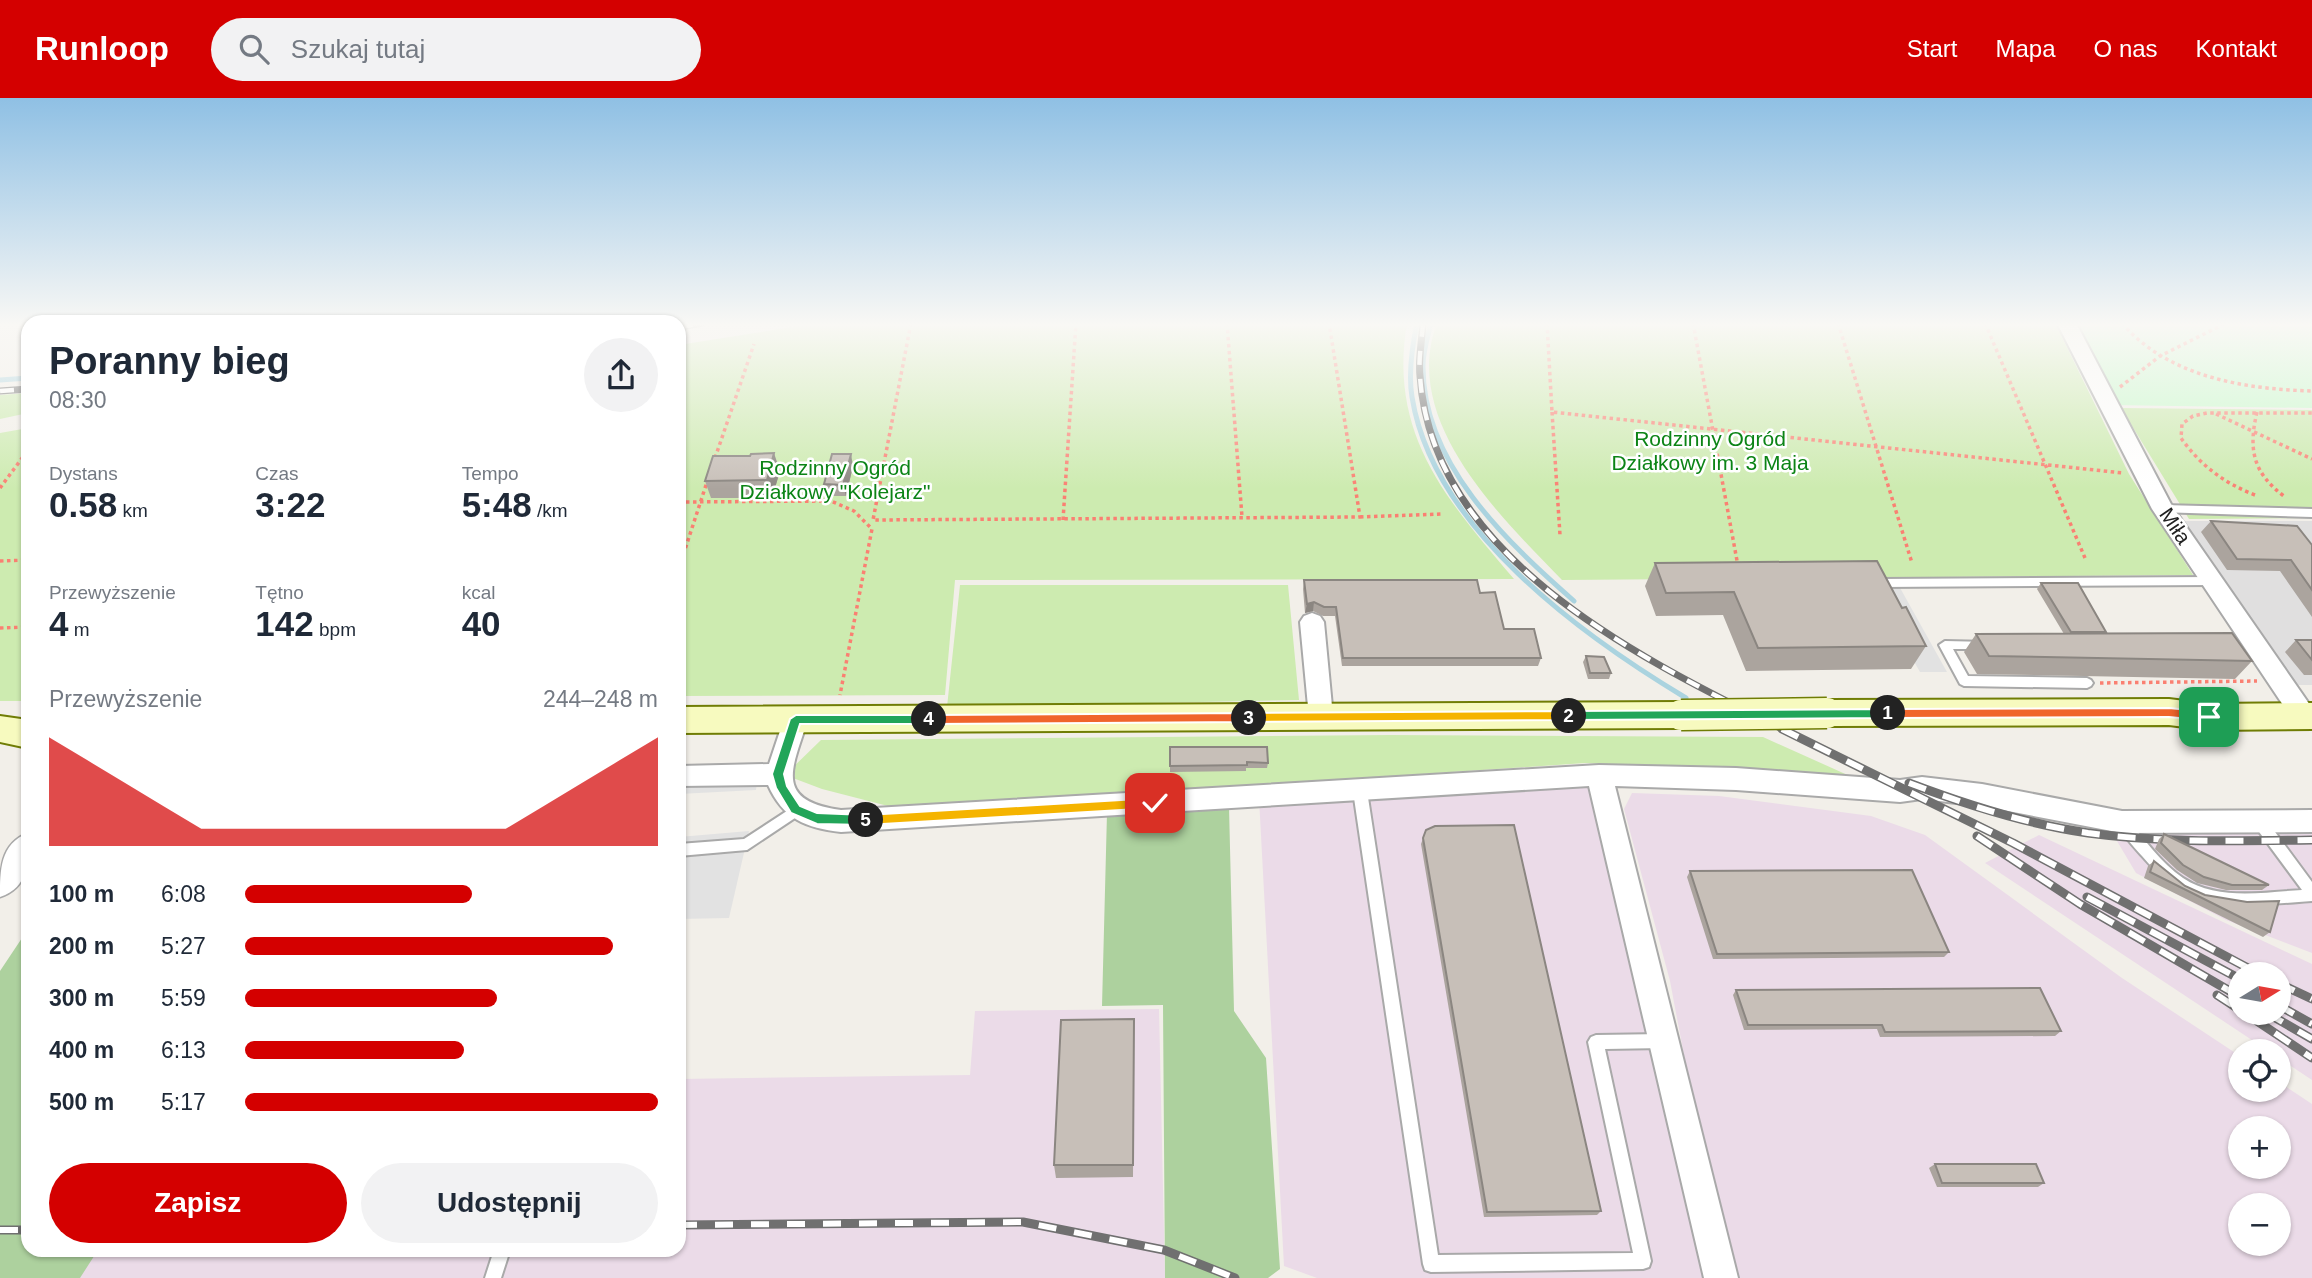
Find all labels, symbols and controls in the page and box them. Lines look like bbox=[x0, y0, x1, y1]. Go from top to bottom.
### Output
search box bbox=[211, 18, 701, 81]
text: Runloop bbox=[35, 30, 169, 67]
icon: search bbox=[235, 30, 273, 68]
text: Szukaj tutaj bbox=[291, 34, 425, 64]
text: Start bbox=[1907, 35, 1958, 62]
text: Mapa bbox=[1996, 35, 2056, 62]
text: O nas bbox=[2094, 35, 2158, 62]
text: Kontakt bbox=[2196, 35, 2277, 62]
button: share bbox=[584, 338, 658, 412]
text: Poranny bieg bbox=[49, 340, 290, 382]
text: 08:30 bbox=[49, 387, 107, 413]
park label: Rodzinny Ogród Działkowy im. 3 Maja bbox=[1611, 427, 1809, 474]
park label: Rodzinny Ogród Działkowy "Kolejarz" bbox=[739, 456, 931, 503]
text: Dystans bbox=[49, 463, 118, 484]
text: Czas bbox=[255, 463, 299, 484]
text: Tempo bbox=[462, 463, 519, 484]
text: 0.58 bbox=[49, 485, 117, 524]
text: 3:22 bbox=[255, 485, 325, 524]
text: 5:48 bbox=[462, 485, 532, 524]
text: km bbox=[117, 500, 148, 521]
text: /km bbox=[532, 500, 568, 521]
street label: Miła bbox=[2155, 503, 2196, 548]
text: Przewyższenie bbox=[49, 582, 176, 603]
text: Tętno bbox=[255, 582, 304, 603]
text: kcal bbox=[462, 582, 495, 603]
text: 4 bbox=[49, 604, 68, 643]
text: 142 bbox=[255, 604, 314, 643]
text: 40 bbox=[462, 604, 501, 643]
text: m bbox=[68, 619, 90, 640]
text: bpm bbox=[314, 619, 356, 640]
text: Przewyższenie bbox=[49, 686, 202, 712]
text: 244–248 m bbox=[543, 686, 658, 712]
pin bbox=[2179, 687, 2239, 747]
pin: 1 bbox=[1870, 696, 1906, 730]
pin: 2 bbox=[1552, 698, 1586, 734]
icon: arrive bbox=[2190, 698, 2228, 736]
pin: 3 bbox=[1232, 700, 1266, 736]
pin: 4 bbox=[912, 702, 946, 736]
text: 1 bbox=[1882, 702, 1893, 723]
text: 2 bbox=[1563, 705, 1574, 726]
text: 3 bbox=[1243, 707, 1254, 728]
text: 4 bbox=[923, 708, 934, 729]
pin bbox=[1125, 773, 1185, 833]
icon: check bbox=[1136, 784, 1174, 822]
pin: 5 bbox=[848, 802, 884, 838]
text: 5 bbox=[860, 809, 871, 830]
text: 100 m bbox=[49, 881, 114, 907]
text: 6:08 bbox=[161, 881, 206, 907]
text: 200 m bbox=[49, 933, 114, 959]
text: 5:27 bbox=[161, 933, 206, 959]
north arrow bbox=[2228, 962, 2291, 1026]
map controls bbox=[2228, 962, 2291, 1256]
text: 300 m bbox=[49, 985, 114, 1011]
text: 5:59 bbox=[161, 985, 206, 1011]
text: 400 m bbox=[49, 1037, 114, 1063]
text: 6:13 bbox=[161, 1037, 206, 1063]
button: locate bbox=[2228, 1039, 2291, 1102]
text: 500 m bbox=[49, 1089, 114, 1115]
text: 5:17 bbox=[161, 1089, 206, 1115]
button: + bbox=[2228, 1116, 2291, 1179]
button: Zapisz bbox=[49, 1163, 347, 1243]
button: Udostępnij bbox=[361, 1163, 658, 1243]
button: − bbox=[2228, 1193, 2291, 1256]

